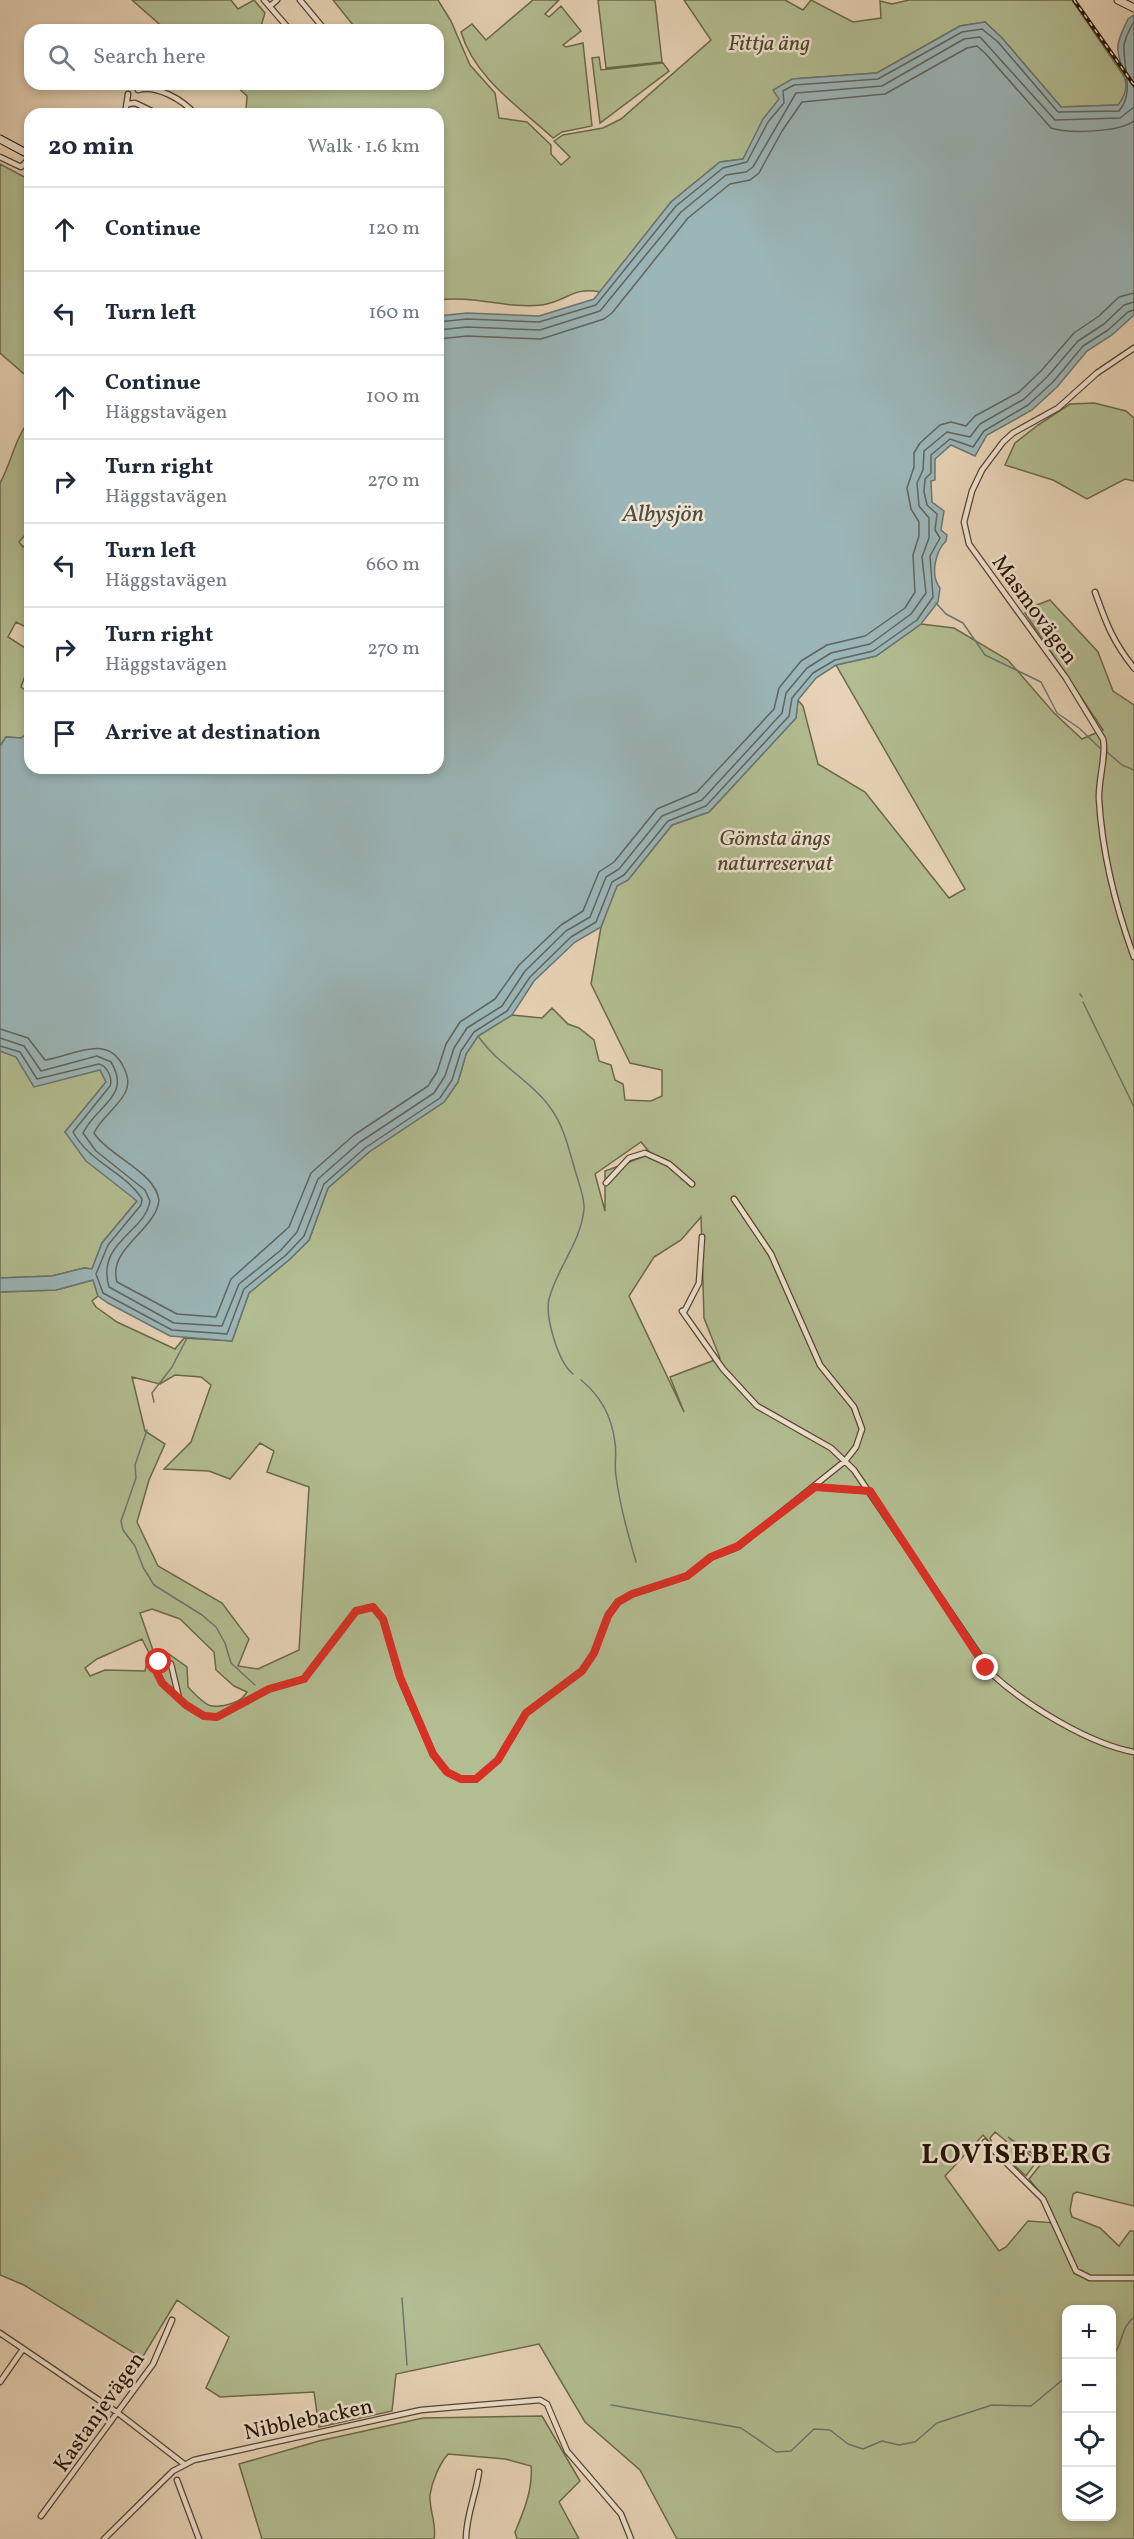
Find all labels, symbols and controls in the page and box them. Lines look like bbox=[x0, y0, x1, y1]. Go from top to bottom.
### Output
search box bbox=[24, 24, 444, 90]
park label: Fittja äng bbox=[728, 29, 810, 60]
icon: search bbox=[45, 41, 78, 74]
text: Search here bbox=[93, 42, 206, 73]
text: 20 min bbox=[48, 129, 134, 165]
text: Walk · 1.6 km bbox=[307, 133, 420, 161]
icon: ahead bbox=[48, 213, 81, 246]
text: Continue bbox=[105, 214, 201, 245]
text: 120 m bbox=[368, 215, 420, 243]
icon: left bbox=[48, 297, 81, 330]
text: Turn left bbox=[105, 298, 196, 329]
text: 160 m bbox=[368, 299, 420, 327]
text: Continue bbox=[105, 368, 201, 399]
icon: ahead bbox=[48, 381, 81, 414]
text: 100 m bbox=[366, 383, 420, 411]
text: Häggstavägen bbox=[105, 399, 228, 427]
text: Turn right bbox=[105, 452, 213, 483]
icon: right bbox=[48, 465, 81, 498]
text: 270 m bbox=[367, 467, 420, 495]
text: Häggstavägen bbox=[105, 483, 228, 511]
water label: Albysjön bbox=[621, 498, 704, 532]
text: Turn left bbox=[105, 536, 196, 567]
icon: left bbox=[48, 549, 81, 582]
street label: Masmovägen bbox=[983, 549, 1084, 672]
text: 660 m bbox=[366, 551, 420, 579]
text: Häggstavägen bbox=[105, 567, 228, 595]
text: Turn right bbox=[105, 620, 213, 651]
icon: right bbox=[48, 633, 81, 666]
text: 270 m bbox=[367, 635, 420, 663]
text: Häggstavägen bbox=[105, 651, 228, 679]
icon: arrive bbox=[48, 717, 81, 750]
text: Arrive at destination bbox=[105, 718, 321, 749]
park label: Gömsta ängs naturreservat bbox=[717, 824, 834, 880]
route start bbox=[145, 1648, 171, 1674]
route end bbox=[972, 1654, 998, 1680]
district label: LOVISEBERG bbox=[921, 2136, 1113, 2175]
map controls bbox=[1062, 2305, 1116, 2521]
button: + bbox=[1062, 2305, 1116, 2359]
street label: Kastanjevägen bbox=[47, 2346, 153, 2479]
button: − bbox=[1062, 2359, 1116, 2413]
street label: Nibblebacken bbox=[241, 2392, 376, 2449]
button: locate bbox=[1062, 2413, 1116, 2467]
button: layers bbox=[1062, 2467, 1116, 2521]

